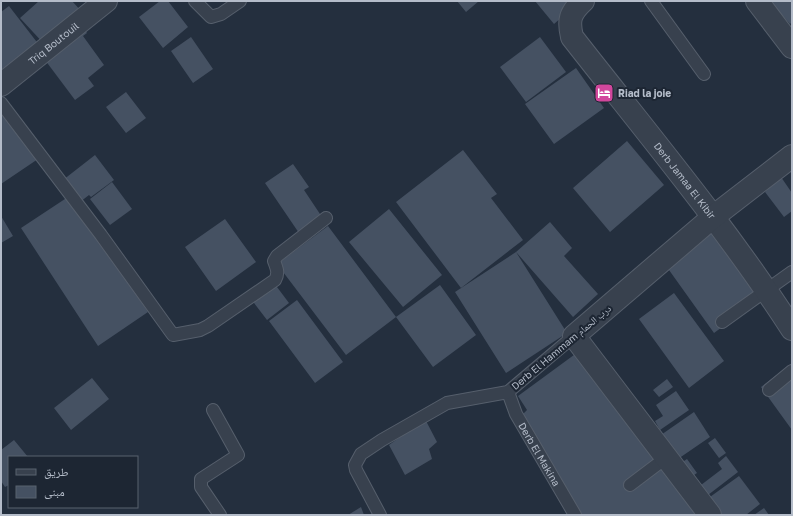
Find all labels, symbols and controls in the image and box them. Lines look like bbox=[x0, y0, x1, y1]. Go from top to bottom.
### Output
street label: Triq Boutouil bbox=[26, 19, 81, 67]
hotel icon: Riad la joie bbox=[593, 82, 615, 104]
place label: Riad la joie bbox=[618, 87, 671, 99]
street label: Derb Jamaa El Kibir bbox=[652, 140, 718, 221]
street label: Derb El Hammam درب الحمام bbox=[509, 302, 614, 394]
street label: Derb El Makina bbox=[516, 420, 563, 488]
legend bbox=[8, 456, 138, 508]
text: طريق bbox=[44, 464, 69, 479]
text: مبنى bbox=[44, 484, 65, 499]

